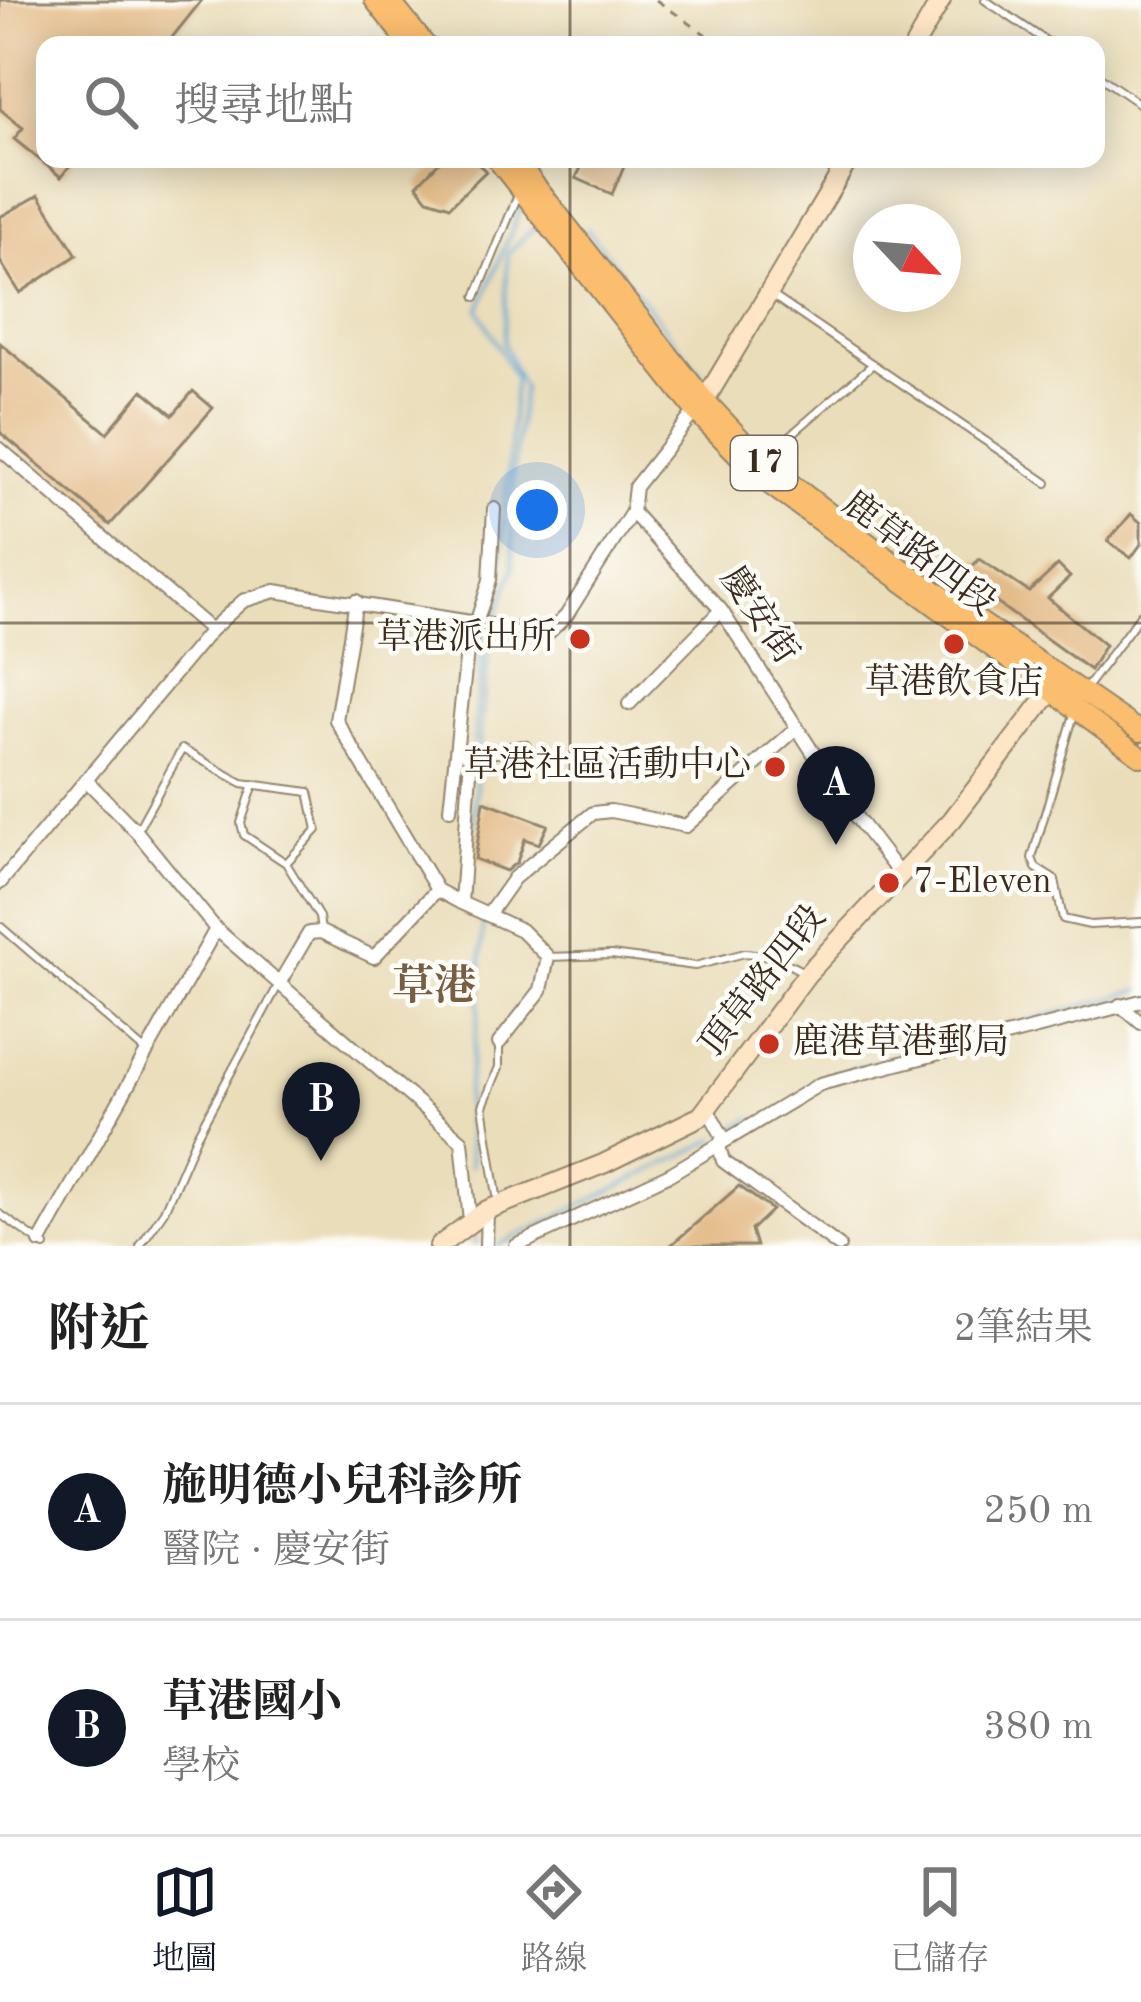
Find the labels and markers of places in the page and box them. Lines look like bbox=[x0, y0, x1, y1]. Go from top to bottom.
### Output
place label: 草港派出所 bbox=[376, 617, 556, 657]
marker: 草港派出所 bbox=[567, 626, 593, 652]
marker: 草港飲食店 bbox=[941, 631, 967, 657]
place label: 草港飲食店 bbox=[864, 662, 1044, 702]
place label: 草港社區活動中心 bbox=[463, 745, 751, 785]
pin: A bbox=[797, 746, 875, 845]
marker: 草港社區活動中心 bbox=[762, 754, 788, 780]
place label: 7-Eleven bbox=[913, 865, 1052, 901]
marker: 7-Eleven bbox=[876, 870, 902, 896]
place label: 鹿港草港郵局 bbox=[793, 1022, 1009, 1062]
marker: 鹿港草港郵局 bbox=[756, 1031, 782, 1057]
pin: B bbox=[282, 1062, 360, 1161]

